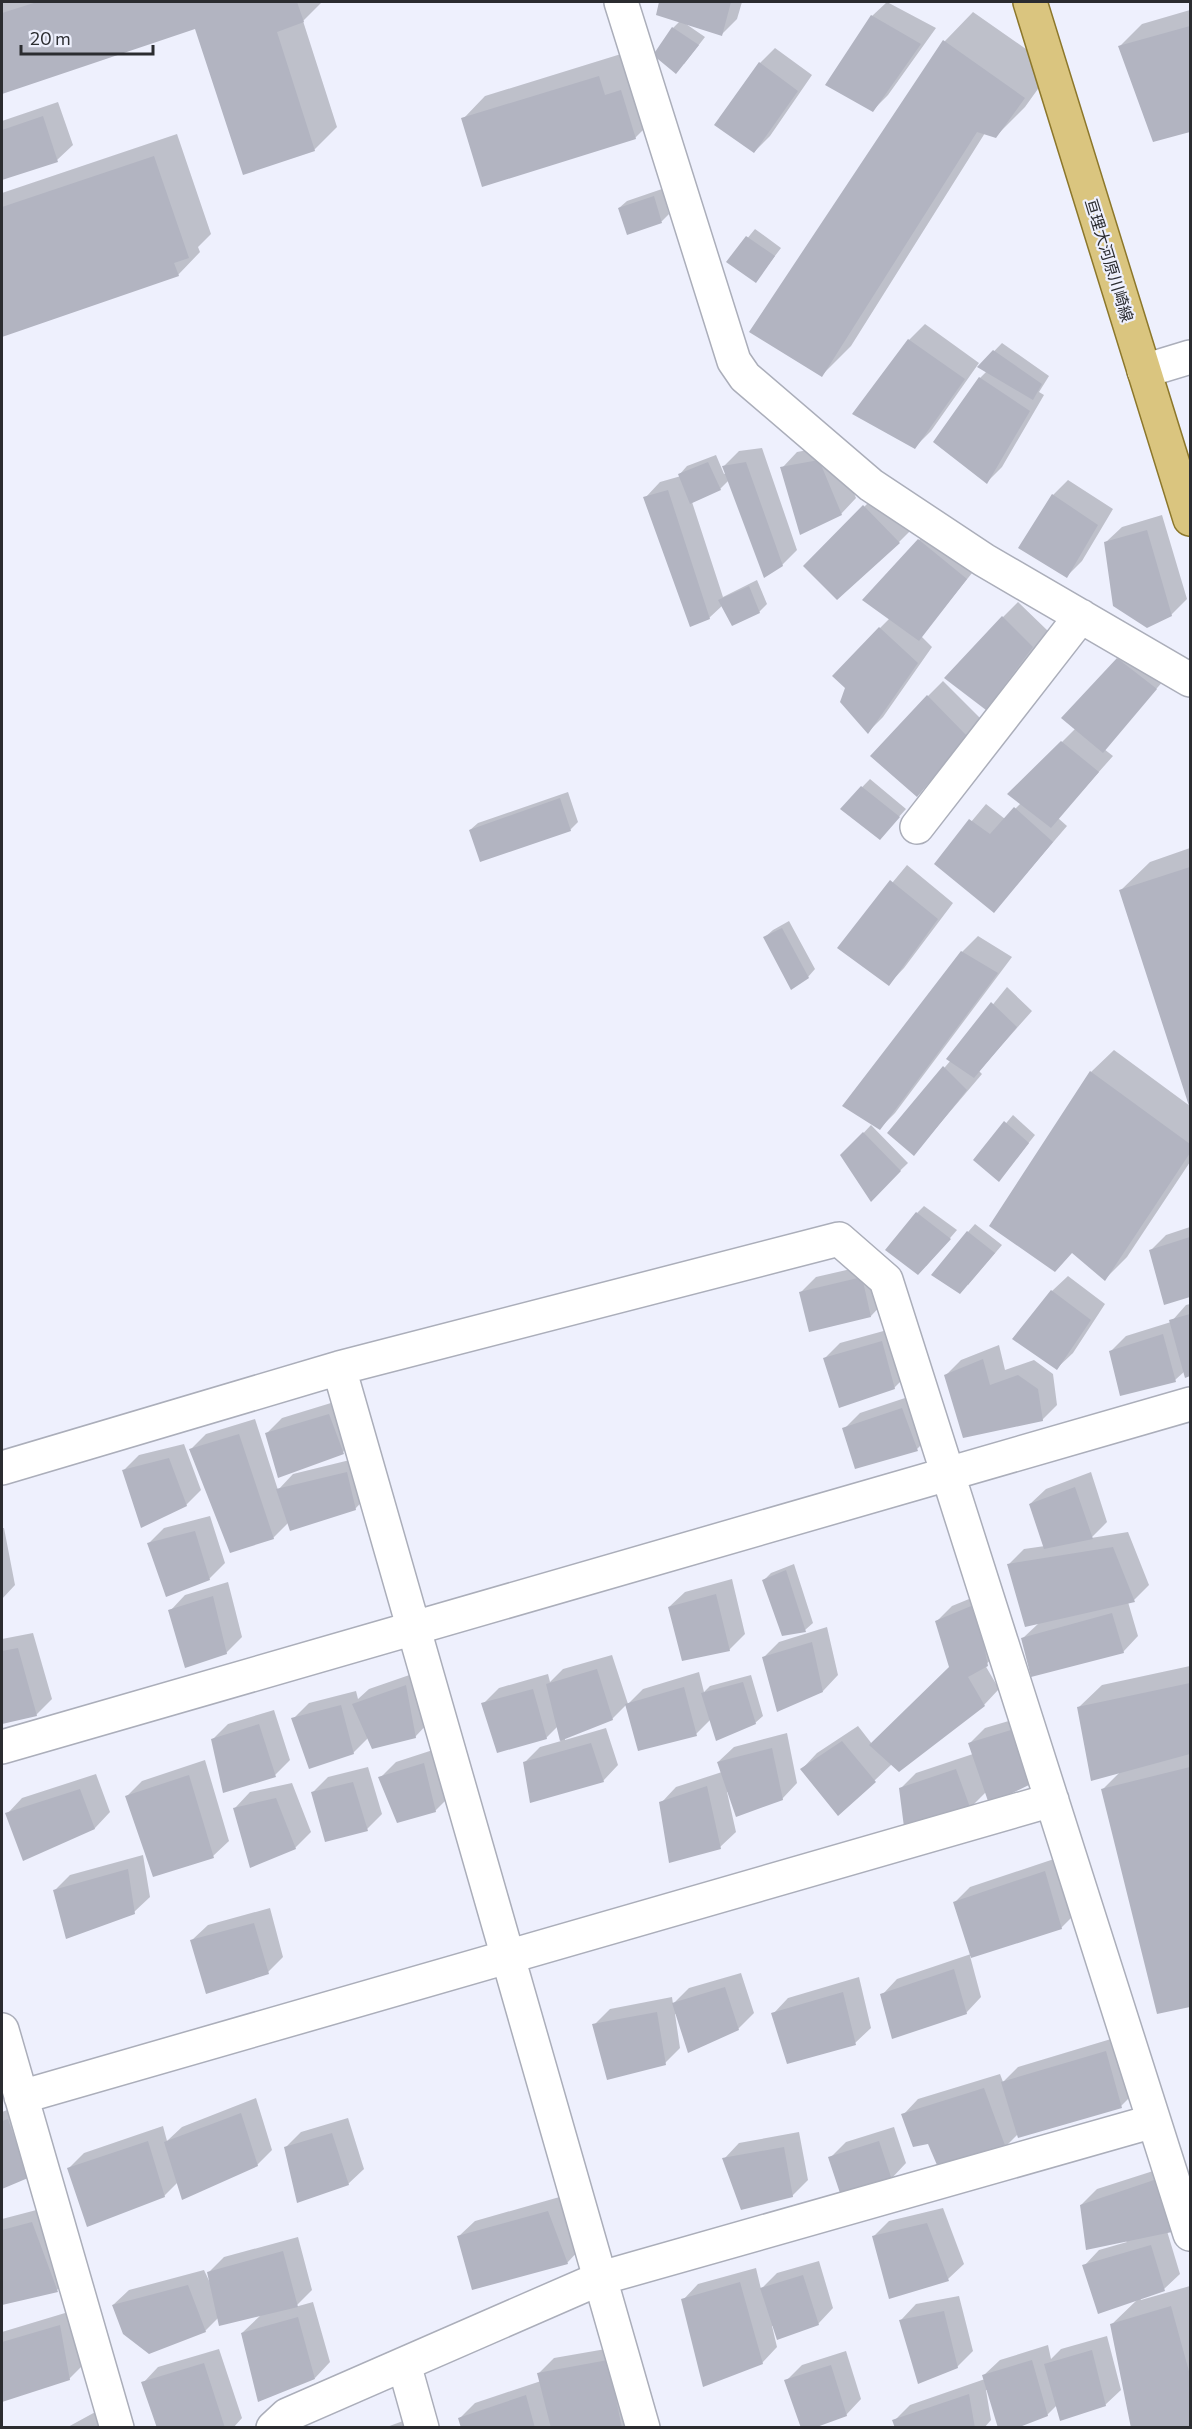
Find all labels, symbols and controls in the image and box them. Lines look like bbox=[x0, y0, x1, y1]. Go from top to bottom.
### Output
scale bar bbox=[21, 18, 153, 56]
text: 20 m bbox=[30, 27, 71, 49]
street label: 亘理大河原川崎線 bbox=[1082, 196, 1138, 324]

